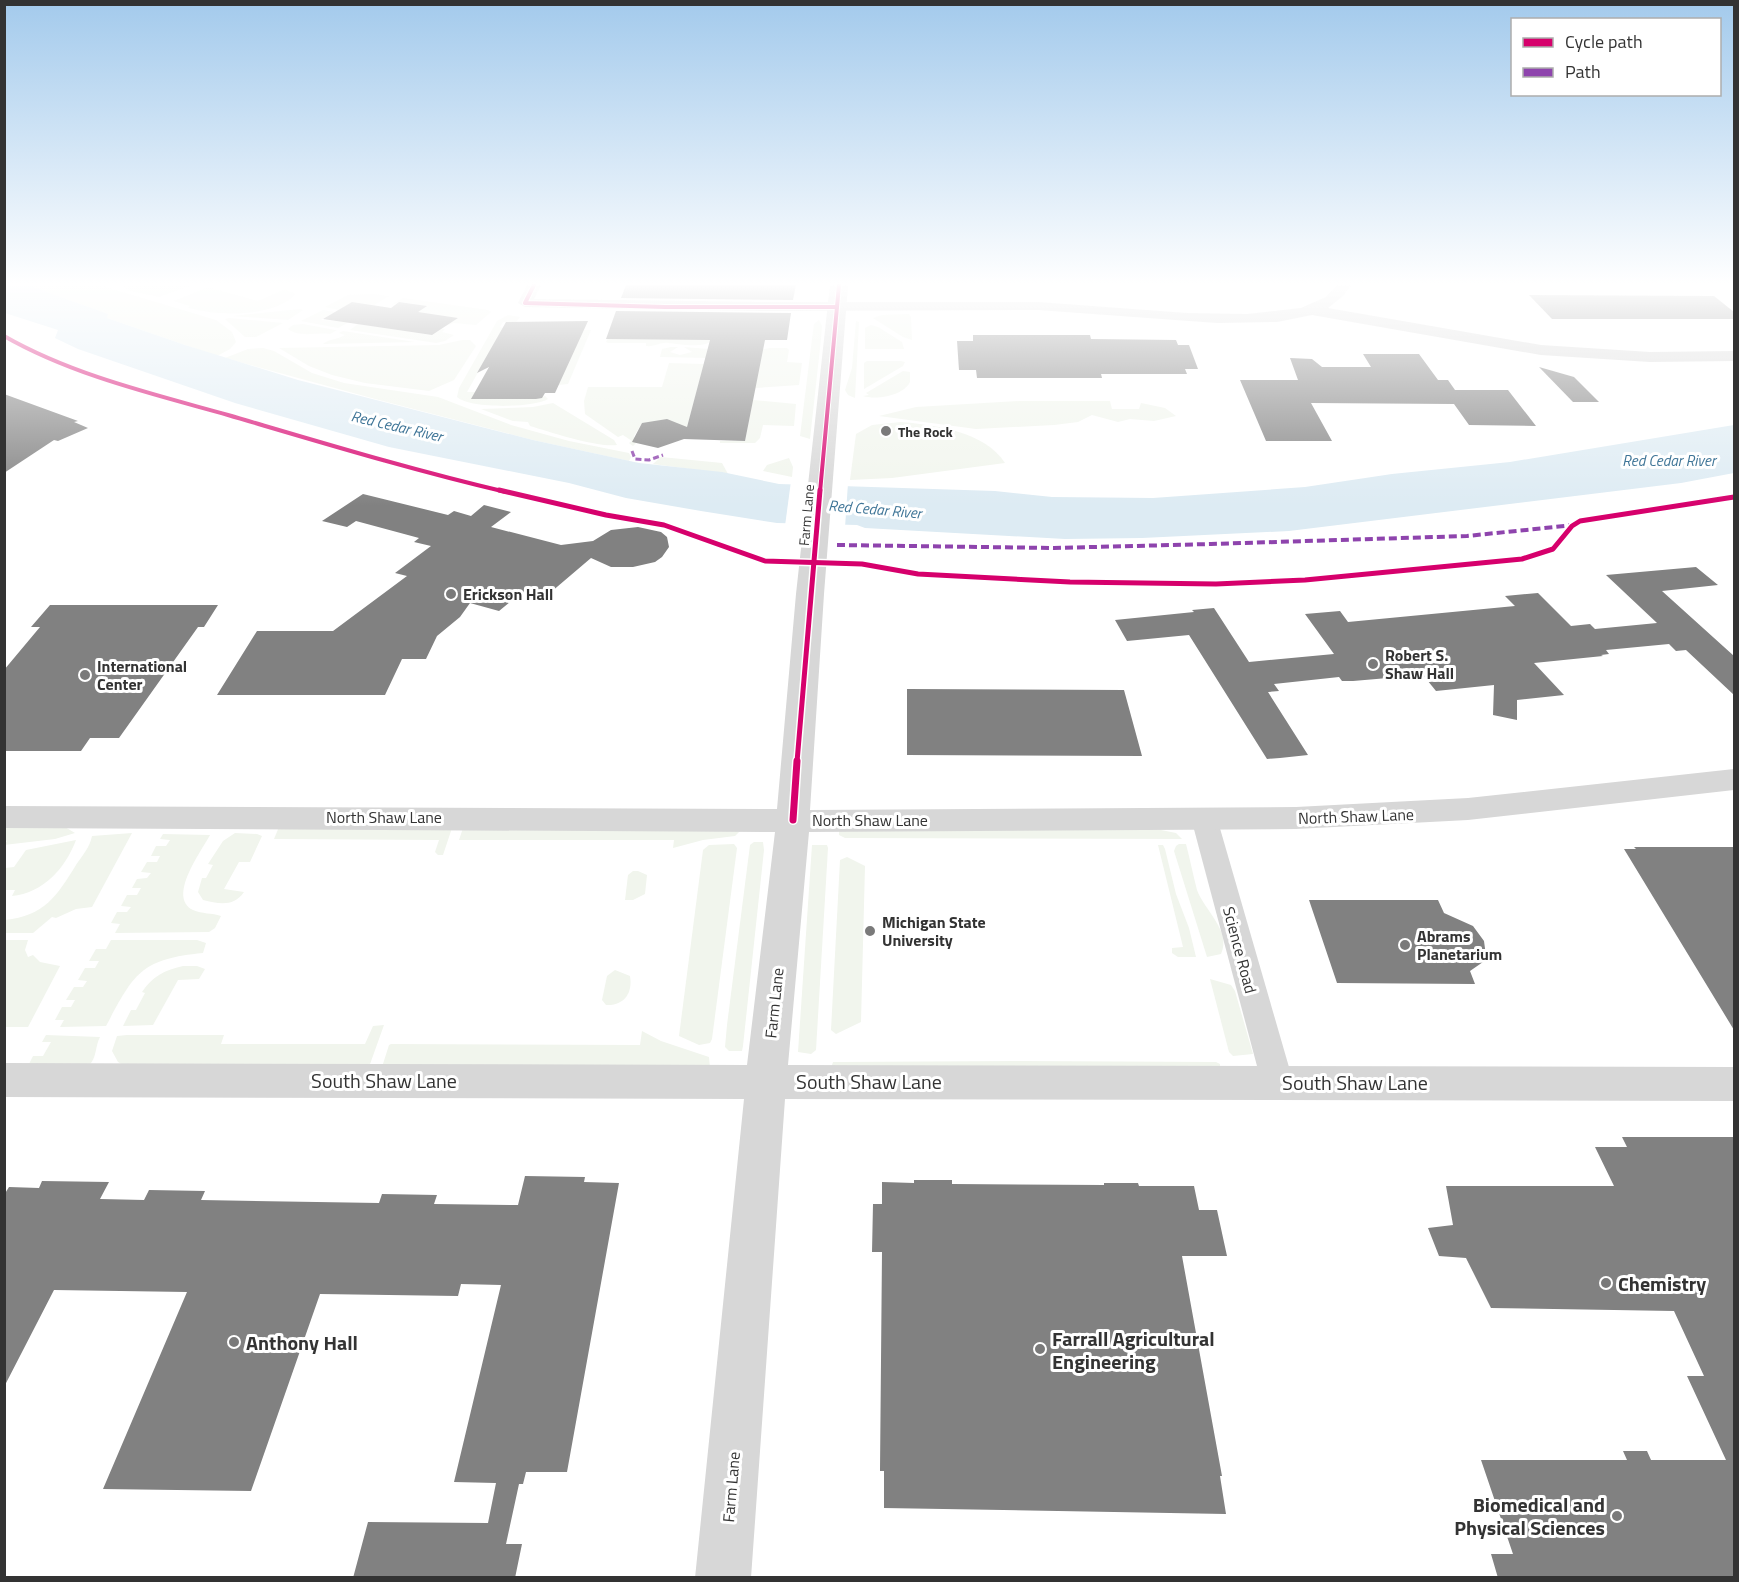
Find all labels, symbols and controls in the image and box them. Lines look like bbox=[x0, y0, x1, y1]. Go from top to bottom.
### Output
legend bbox=[1511, 18, 1721, 96]
text: Cycle path bbox=[1565, 28, 1643, 55]
text: Path bbox=[1565, 58, 1601, 85]
water label: Red Cedar River bbox=[349, 404, 447, 448]
place label: The Rock bbox=[898, 421, 954, 442]
marker: The Rock bbox=[879, 424, 893, 438]
water label: Red Cedar River bbox=[1622, 449, 1718, 472]
street label: Farm Lane bbox=[793, 483, 819, 547]
water label: Red Cedar River bbox=[828, 493, 925, 525]
place label: Erickson Hall bbox=[463, 582, 553, 606]
marker: Erickson Hall bbox=[444, 587, 458, 601]
place label: Robert S. Shaw Hall bbox=[1385, 643, 1454, 685]
place label: International Center bbox=[97, 654, 187, 696]
marker: Robert S. Shaw Hall bbox=[1366, 657, 1380, 671]
marker: International Center bbox=[78, 668, 92, 682]
street label: North Shaw Lane bbox=[1298, 802, 1414, 830]
street label: North Shaw Lane bbox=[326, 805, 442, 829]
street label: North Shaw Lane bbox=[812, 808, 928, 832]
street label: Science Road bbox=[1217, 904, 1263, 996]
place label: Michigan State University bbox=[882, 910, 986, 952]
marker: Michigan State University bbox=[863, 924, 877, 938]
place label: Abrams Planetarium bbox=[1417, 924, 1502, 966]
marker: Abrams Planetarium bbox=[1398, 938, 1412, 952]
street label: Farm Lane bbox=[758, 967, 790, 1039]
street label: South Shaw Lane bbox=[311, 1065, 457, 1096]
street label: South Shaw Lane bbox=[796, 1066, 942, 1097]
street label: South Shaw Lane bbox=[1282, 1067, 1428, 1098]
place label: Chemistry bbox=[1618, 1268, 1706, 1299]
marker: Chemistry bbox=[1599, 1276, 1613, 1290]
place label: Farrall Agricultural Engineering bbox=[1052, 1323, 1215, 1377]
place label: Anthony Hall bbox=[246, 1327, 358, 1358]
marker: Anthony Hall bbox=[227, 1335, 241, 1349]
marker: Farrall Agricultural Engineering bbox=[1033, 1342, 1047, 1356]
street label: Farm Lane bbox=[716, 1451, 746, 1523]
place label: Biomedical and Physical Sciences bbox=[1454, 1489, 1605, 1543]
marker: Biomedical and Physical Sciences bbox=[1610, 1509, 1624, 1523]

